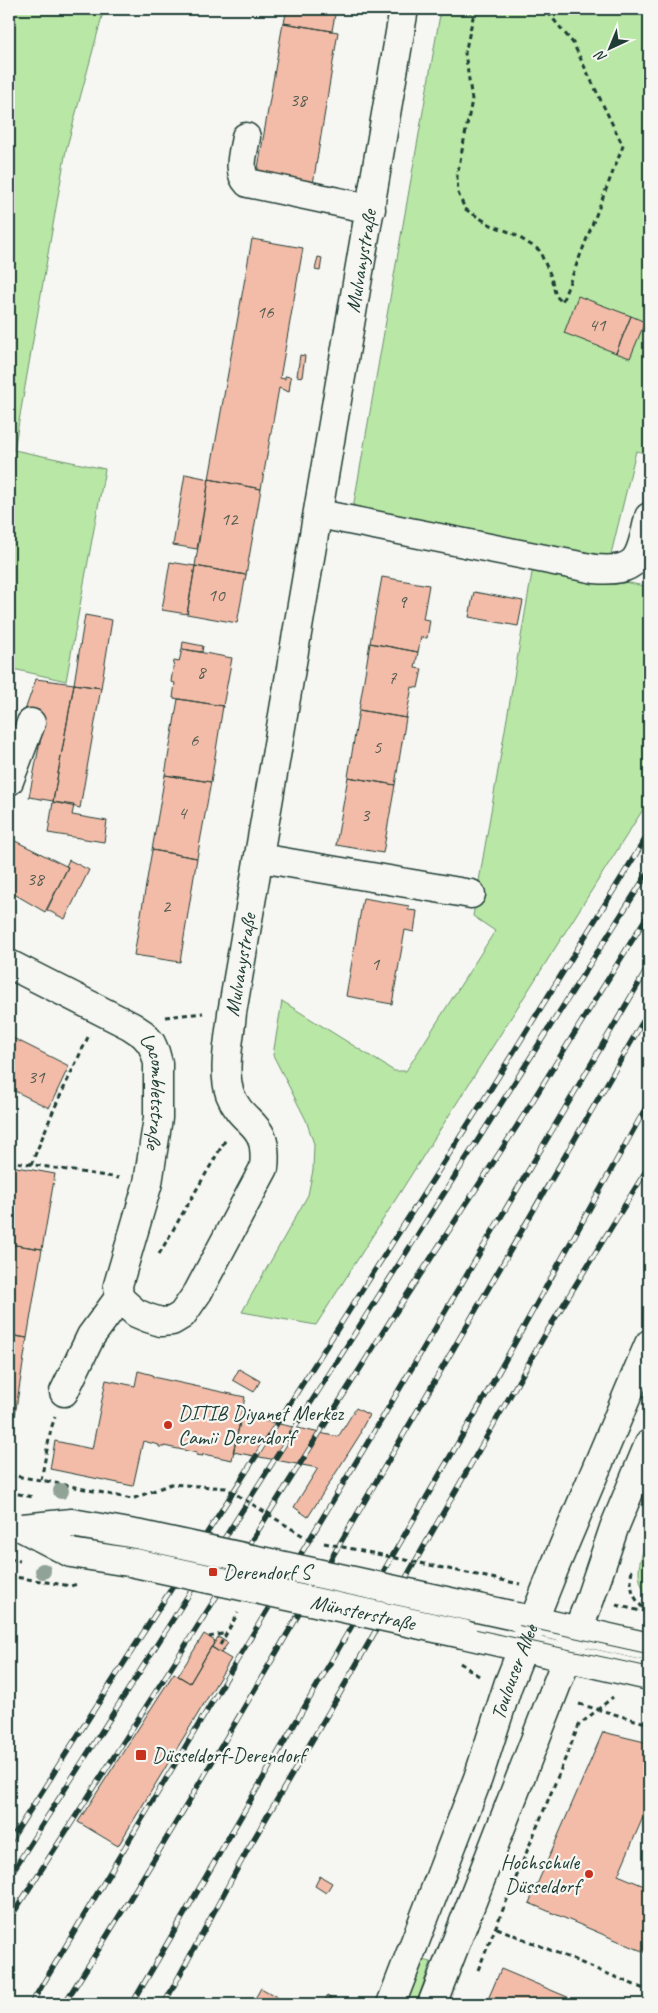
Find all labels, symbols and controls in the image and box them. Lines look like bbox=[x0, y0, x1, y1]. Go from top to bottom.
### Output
north arrow bbox=[586, 22, 636, 72]
text: N bbox=[591, 46, 610, 66]
house number: 38 bbox=[289, 88, 309, 112]
street label: Mulvanystraße bbox=[339, 206, 383, 315]
house number: 16 bbox=[256, 300, 275, 324]
house number: 41 bbox=[588, 313, 607, 337]
house number: 12 bbox=[220, 507, 239, 531]
house number: 10 bbox=[207, 583, 226, 607]
house number: 9 bbox=[398, 590, 408, 614]
house number: 8 bbox=[197, 660, 208, 684]
house number: 7 bbox=[388, 666, 398, 690]
house number: 6 bbox=[190, 728, 200, 752]
house number: 5 bbox=[373, 735, 383, 759]
house number: 4 bbox=[178, 801, 189, 825]
house number: 3 bbox=[361, 803, 371, 827]
house number: 38 bbox=[26, 867, 46, 891]
house number: 2 bbox=[162, 894, 172, 918]
street label: Mulvanystraße bbox=[219, 909, 262, 1018]
house number: 1 bbox=[371, 952, 381, 976]
street label: Lacombletstraße bbox=[134, 1026, 172, 1153]
house number: 31 bbox=[27, 1065, 46, 1089]
place label: DITIB Diyanet Merkez Camii Derendorf bbox=[178, 1400, 344, 1450]
marker: DITIB Diyanet Merkez Camii Derendorf bbox=[162, 1419, 174, 1431]
place label: Derendorf S bbox=[223, 1559, 314, 1585]
marker: Derendorf S bbox=[207, 1566, 219, 1578]
street label: Münsterstraße bbox=[308, 1588, 420, 1637]
street label: Toulouser Allee bbox=[485, 1619, 544, 1723]
place label: Düsseldorf-Derendorf bbox=[152, 1742, 309, 1768]
marker: Düsseldorf-Derendorf bbox=[134, 1748, 148, 1762]
place label: Hochschule Düsseldorf bbox=[500, 1849, 584, 1899]
marker: Hochschule Düsseldorf bbox=[583, 1868, 595, 1880]

